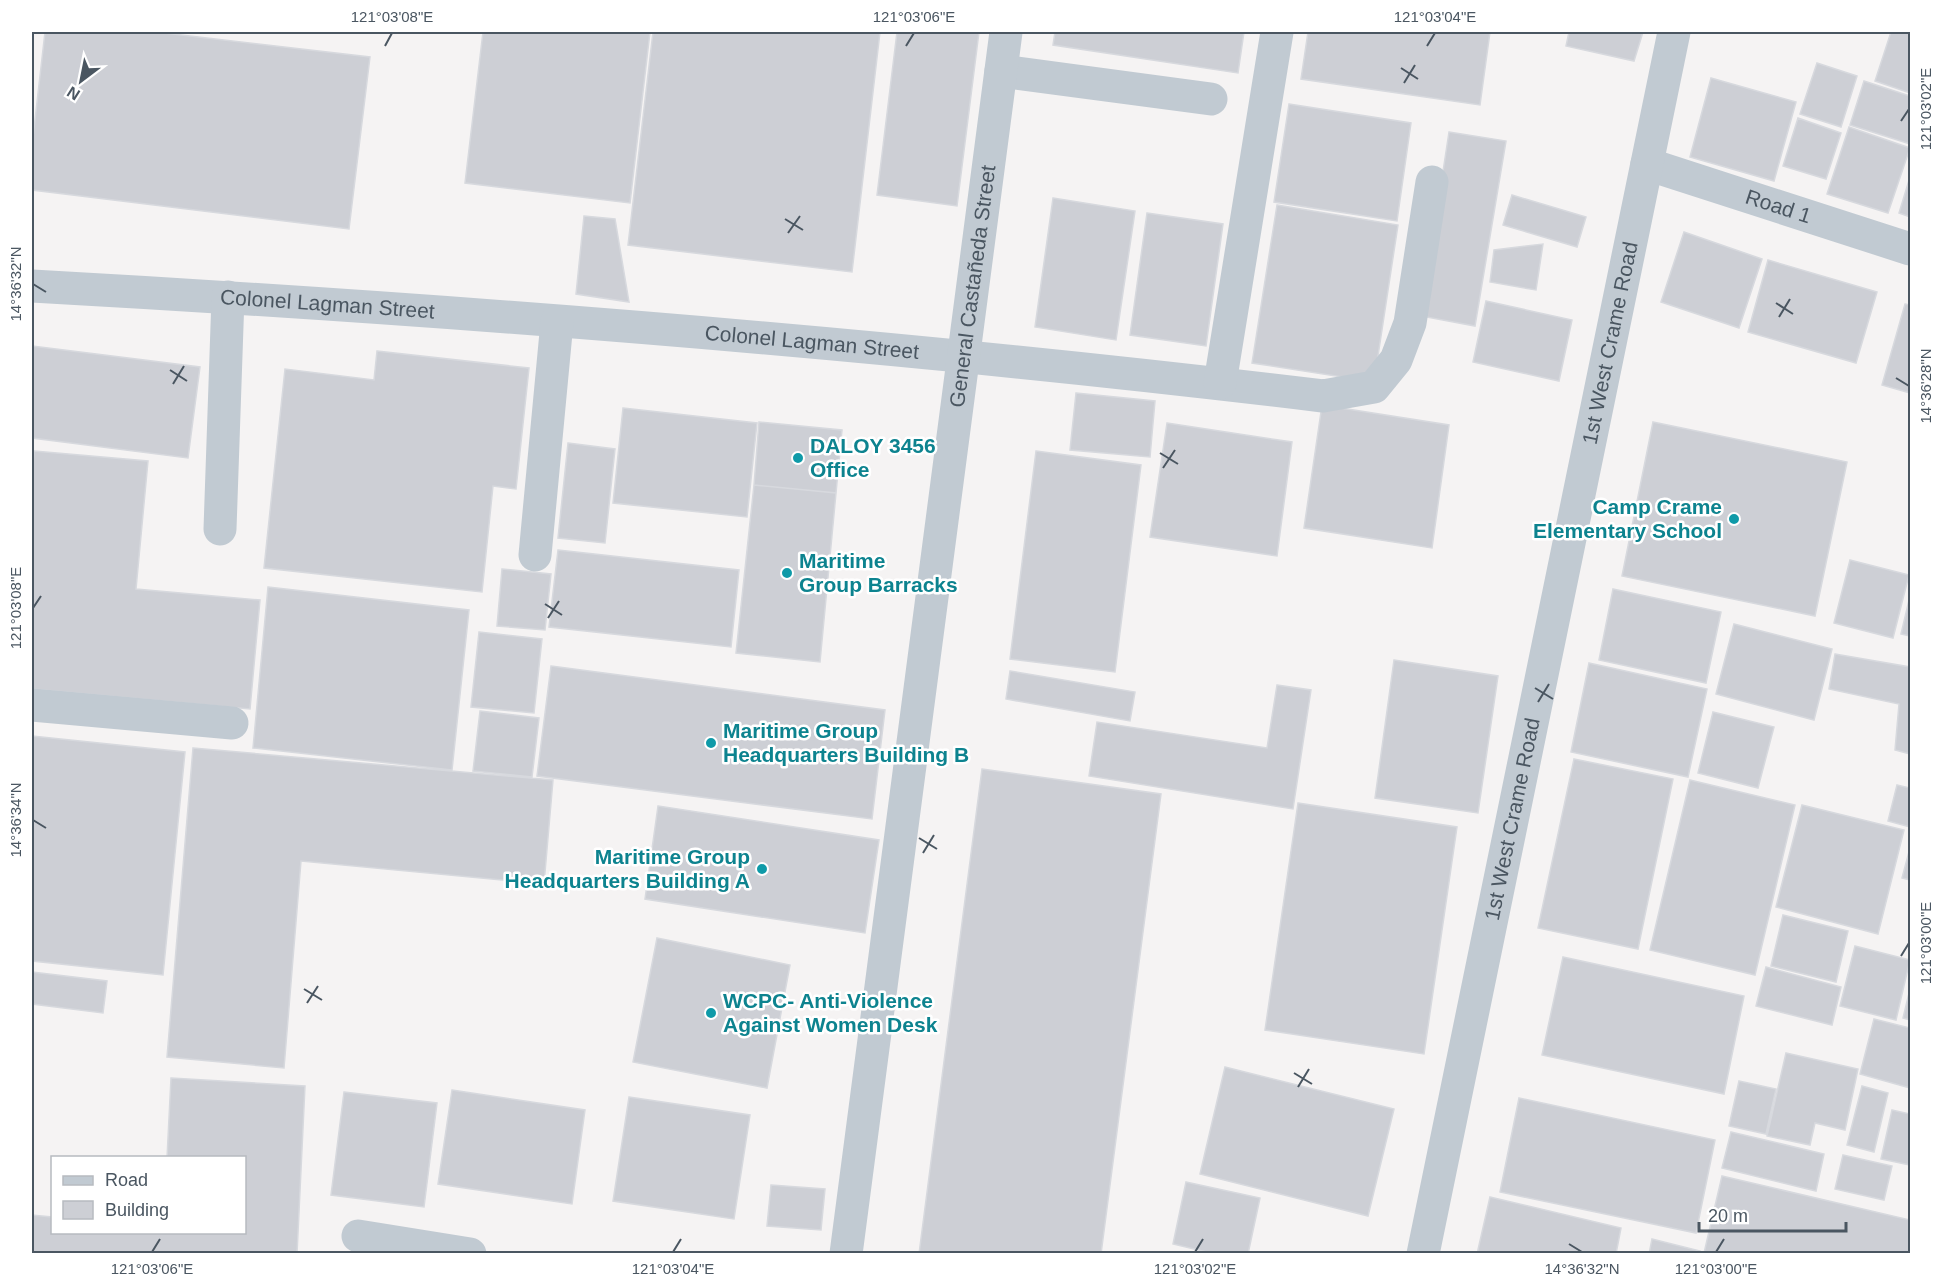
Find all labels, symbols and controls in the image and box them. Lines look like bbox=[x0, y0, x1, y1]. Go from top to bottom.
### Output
text: 121°03'08"E bbox=[351, 8, 433, 25]
text: 121°03'06"E bbox=[873, 8, 955, 25]
text: 121°03'04"E bbox=[1394, 8, 1476, 25]
north arrow bbox=[51, 51, 111, 111]
text: 121°03'02"E bbox=[1917, 68, 1934, 150]
text: N bbox=[64, 83, 83, 104]
street label: General Castañeda Street bbox=[945, 163, 999, 409]
street label: Road 1 bbox=[1743, 185, 1814, 227]
street label: 1st West Crame Road bbox=[1578, 240, 1642, 446]
text: 14°36'32"N bbox=[7, 246, 24, 322]
street label: Colonel Lagman Street bbox=[219, 285, 436, 323]
street label: Colonel Lagman Street bbox=[704, 321, 920, 363]
text: 14°36'28"N bbox=[1917, 348, 1934, 424]
place label: DALOY 3456 Office bbox=[810, 434, 936, 481]
marker: DALOY 3456 Office bbox=[791, 451, 805, 465]
place label: Camp Crame Elementary School bbox=[1533, 495, 1722, 542]
marker: Camp Crame Elementary School bbox=[1727, 512, 1741, 526]
place label: Maritime Group Barracks bbox=[799, 549, 958, 596]
marker: Maritime Group Barracks bbox=[780, 566, 794, 580]
text: 121°03'08"E bbox=[7, 567, 24, 649]
street label: 1st West Crame Road bbox=[1480, 716, 1544, 922]
place label: Maritime Group Headquarters Building B bbox=[723, 719, 969, 766]
marker: Maritime Group Headquarters Building B bbox=[704, 736, 718, 750]
text: 14°36'34"N bbox=[7, 782, 24, 858]
place label: Maritime Group Headquarters Building A bbox=[505, 845, 750, 892]
marker: Maritime Group Headquarters Building A bbox=[755, 862, 769, 876]
text: 121°03'00"E bbox=[1917, 902, 1934, 984]
place label: WCPC- Anti-Violence Against Women Desk bbox=[723, 989, 938, 1036]
marker: WCPC- Anti-Violence Against Women Desk bbox=[704, 1006, 718, 1020]
legend bbox=[51, 1156, 246, 1234]
text: Road bbox=[105, 1170, 148, 1190]
scale bar bbox=[1699, 1195, 1846, 1233]
text: Building bbox=[105, 1200, 169, 1220]
text: 20 m bbox=[1708, 1206, 1748, 1226]
text: 121°03'06"E bbox=[111, 1260, 193, 1277]
text: 121°03'04"E bbox=[632, 1260, 714, 1277]
text: 121°03'02"E bbox=[1154, 1260, 1236, 1277]
text: 14°36'32"N bbox=[1544, 1260, 1620, 1277]
text: 121°03'00"E bbox=[1675, 1260, 1757, 1277]

